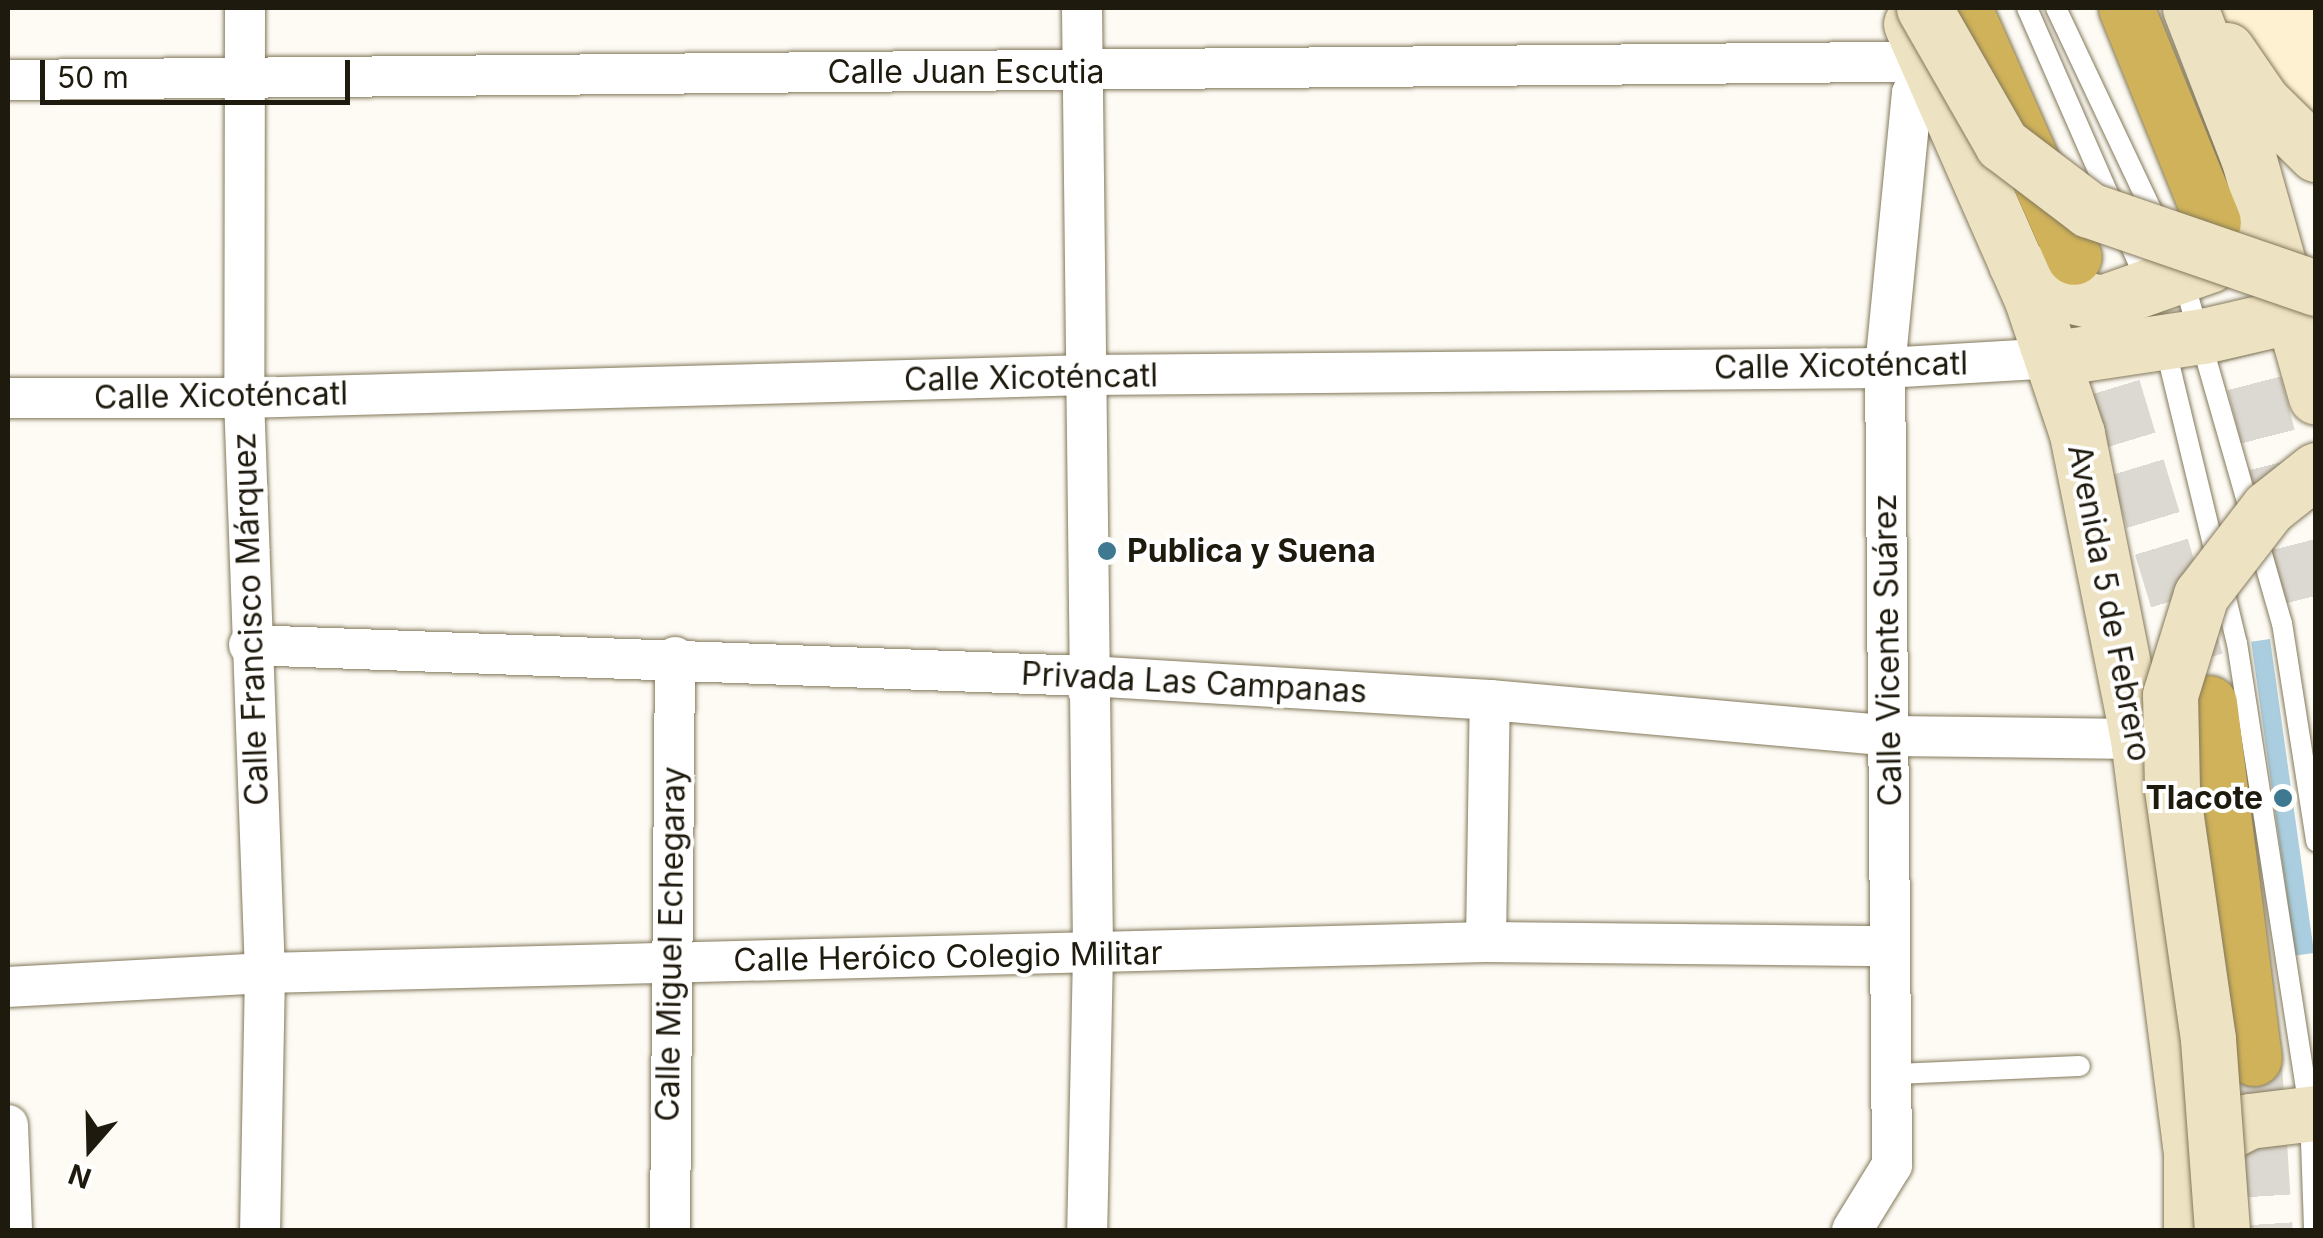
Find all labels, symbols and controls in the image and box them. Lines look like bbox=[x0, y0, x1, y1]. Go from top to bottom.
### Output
scale bar bbox=[45, 40, 355, 102]
street label: Calle Juan Escutia bbox=[827, 53, 1105, 91]
text: 50 m bbox=[57, 59, 129, 95]
street label: Calle Xicoténcatl bbox=[1714, 345, 1968, 387]
street label: Calle Xicoténcatl bbox=[904, 357, 1158, 399]
street label: Calle Xicoténcatl bbox=[94, 375, 348, 417]
street label: Calle Francisco Márquez bbox=[225, 432, 277, 806]
street label: Avenida 5 de Febrero bbox=[2059, 441, 2159, 765]
street label: Calle Vicente Suárez bbox=[1866, 493, 1910, 807]
place label: Publica y Suena bbox=[1127, 532, 1376, 570]
marker: Publica y Suena bbox=[1096, 540, 1118, 562]
street label: Privada Las Campanas bbox=[1020, 655, 1368, 711]
street label: Calle Miguel Echegaray bbox=[649, 766, 693, 1122]
place label: Tlacote bbox=[2145, 779, 2263, 817]
marker: Tlacote bbox=[2272, 787, 2294, 809]
street label: Calle Heróico Colegio Militar bbox=[733, 934, 1163, 980]
north arrow bbox=[40, 1098, 140, 1198]
text: N bbox=[64, 1157, 96, 1196]

